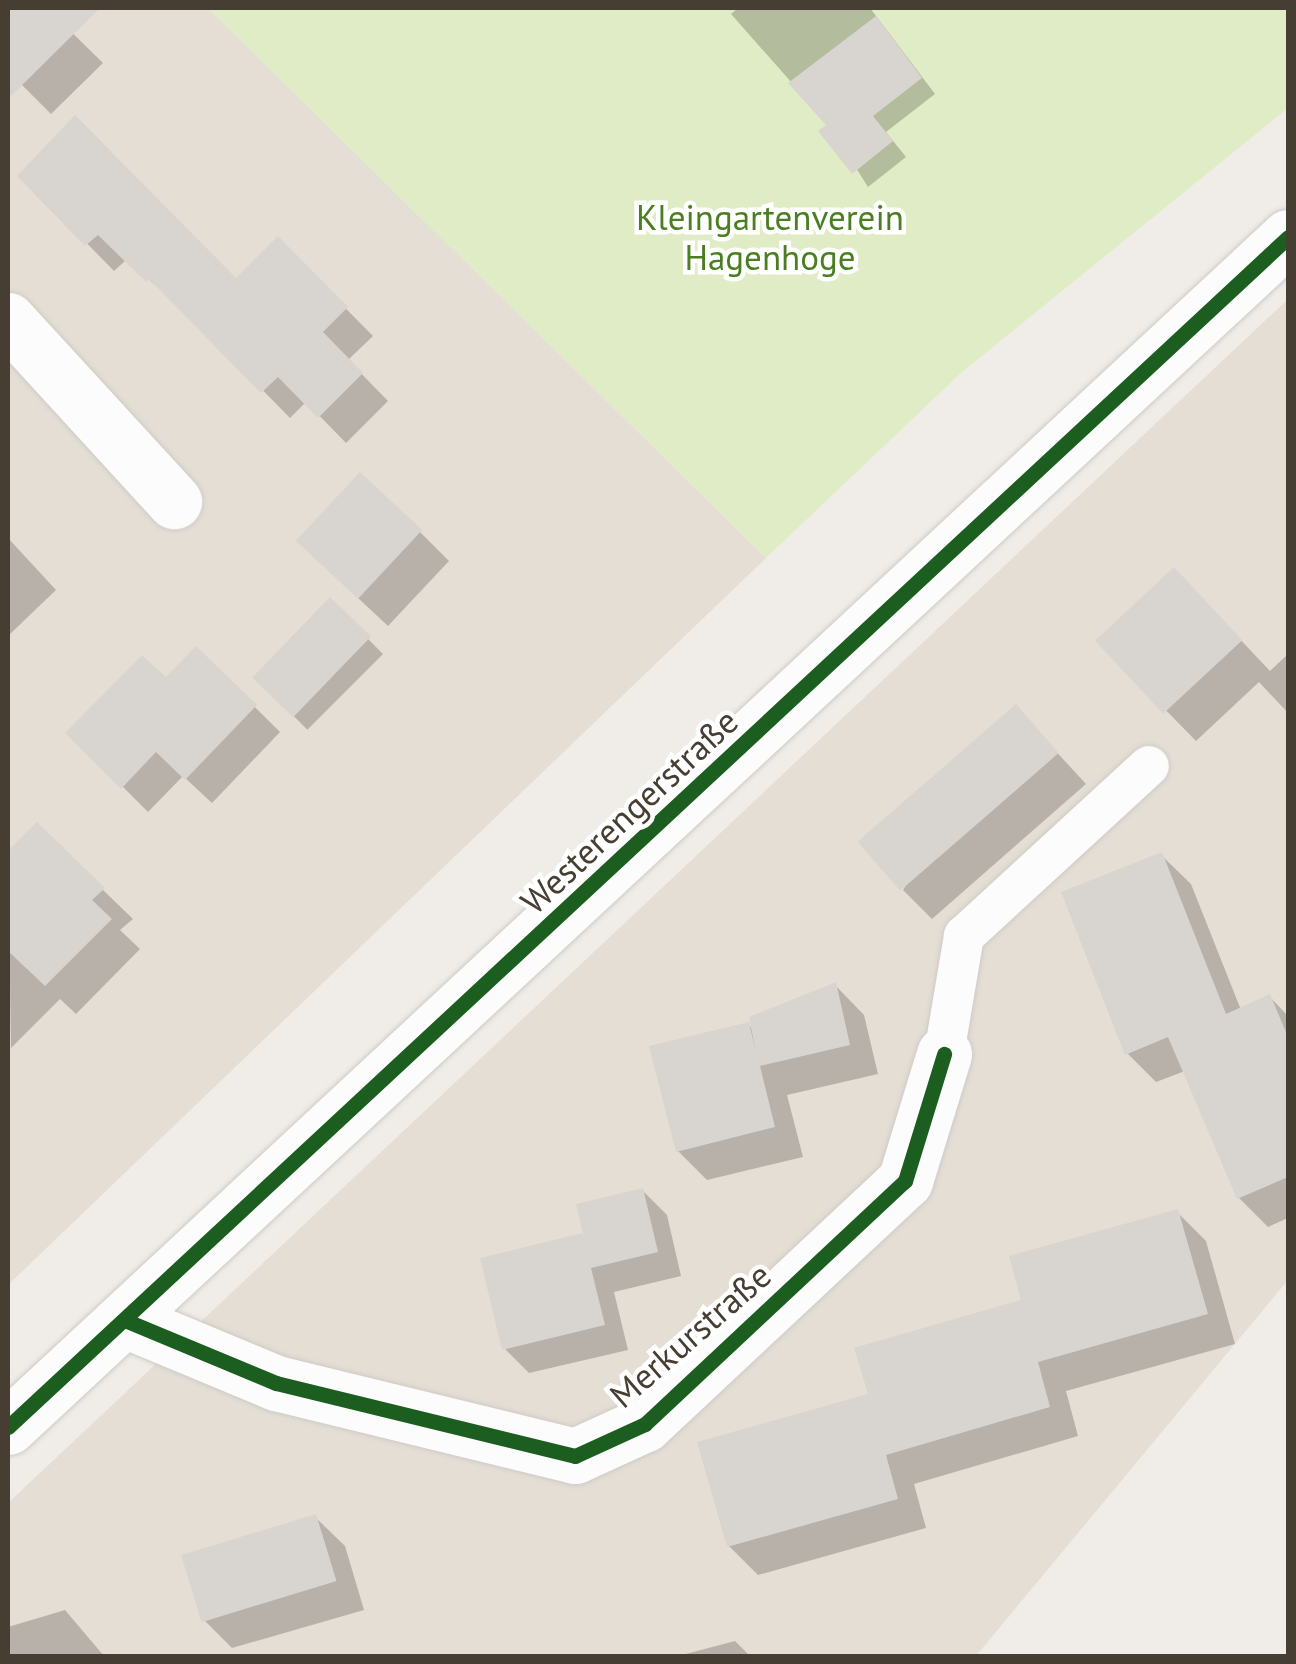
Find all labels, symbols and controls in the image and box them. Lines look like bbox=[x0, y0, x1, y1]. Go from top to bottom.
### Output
park label: Kleingartenverein Hagenhoge bbox=[636, 196, 904, 278]
street label: Westerengerstraße bbox=[512, 700, 746, 922]
street label: Merkurstraße bbox=[601, 1254, 779, 1416]

